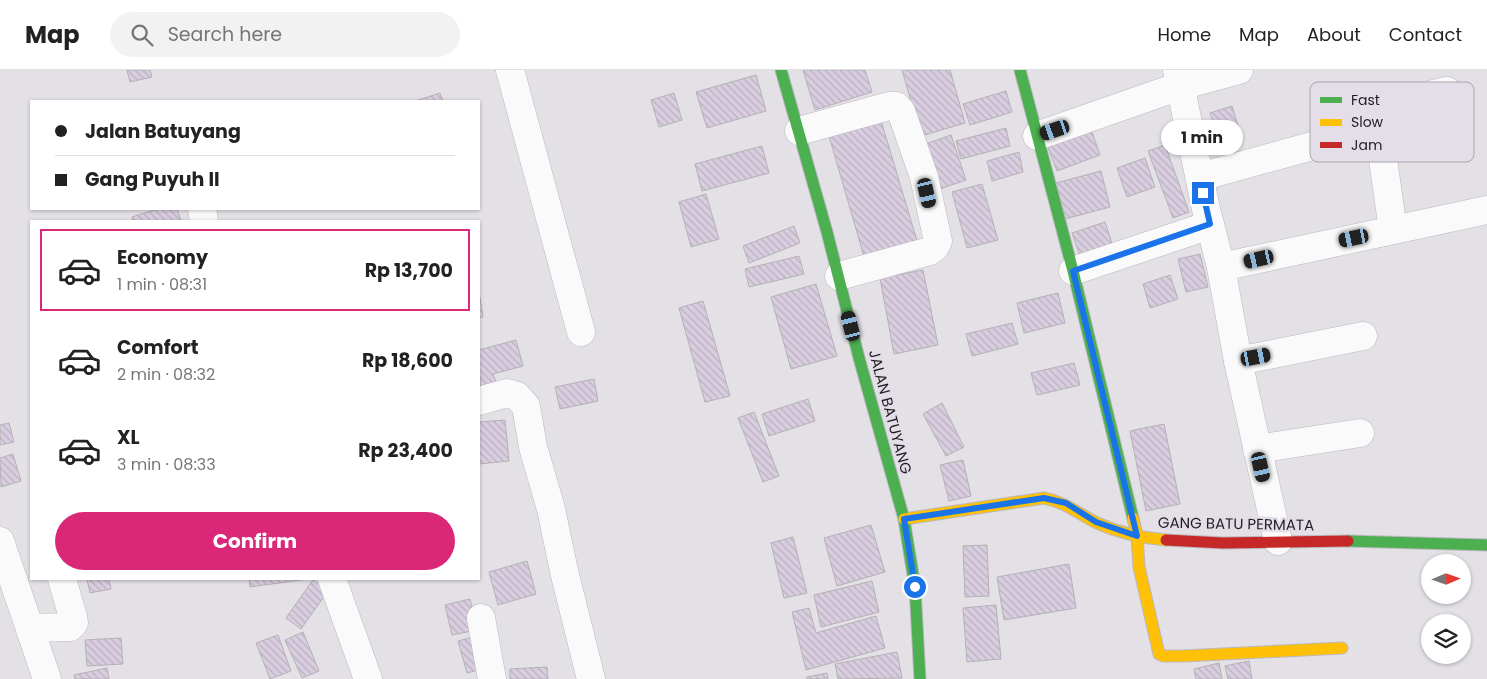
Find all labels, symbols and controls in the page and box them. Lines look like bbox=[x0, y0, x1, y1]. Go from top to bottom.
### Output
search box bbox=[110, 12, 460, 57]
text: Map bbox=[25, 18, 80, 51]
icon: search bbox=[128, 21, 156, 49]
text: Search here bbox=[168, 21, 282, 48]
text: Home bbox=[1157, 22, 1211, 47]
text: Map bbox=[1239, 22, 1279, 47]
text: About bbox=[1307, 22, 1361, 47]
text: Contact bbox=[1389, 22, 1462, 47]
legend bbox=[1310, 82, 1474, 162]
text: Fast bbox=[1351, 90, 1380, 110]
text: Slow bbox=[1351, 112, 1384, 132]
text: Jalan Batuyang bbox=[85, 118, 241, 145]
car bbox=[1038, 118, 1071, 142]
callout: 1 min bbox=[1162, 121, 1244, 156]
text: 1 min bbox=[1181, 126, 1223, 149]
text: Jam bbox=[1351, 135, 1382, 155]
text: Gang Puyuh II bbox=[85, 166, 220, 193]
car bbox=[916, 177, 937, 209]
route end bbox=[1192, 182, 1214, 204]
car bbox=[1337, 228, 1370, 248]
text: Economy bbox=[117, 244, 208, 271]
icon: car bbox=[57, 248, 102, 293]
car bbox=[1242, 248, 1275, 270]
text: Rp 13,700 bbox=[365, 257, 453, 284]
text: 1 min · 08:31 bbox=[117, 273, 207, 296]
car bbox=[840, 310, 861, 342]
text: Comfort bbox=[117, 334, 199, 361]
icon: car bbox=[57, 338, 102, 383]
text: Rp 18,600 bbox=[362, 347, 453, 374]
street label: JALAN BATUYANG bbox=[864, 347, 917, 477]
car bbox=[1239, 347, 1272, 367]
text: 2 min · 08:32 bbox=[117, 363, 215, 386]
text: XL bbox=[117, 424, 140, 451]
icon: car bbox=[57, 428, 102, 473]
text: Rp 23,400 bbox=[358, 437, 453, 464]
car bbox=[1250, 451, 1271, 483]
text: 3 min · 08:33 bbox=[117, 453, 216, 476]
button: Confirm bbox=[55, 512, 455, 570]
street label: GANG BATU PERMATA bbox=[1158, 512, 1314, 535]
north arrow bbox=[1421, 554, 1471, 604]
map controls bbox=[1421, 554, 1471, 664]
route start bbox=[904, 576, 926, 598]
button: layers bbox=[1421, 614, 1471, 664]

